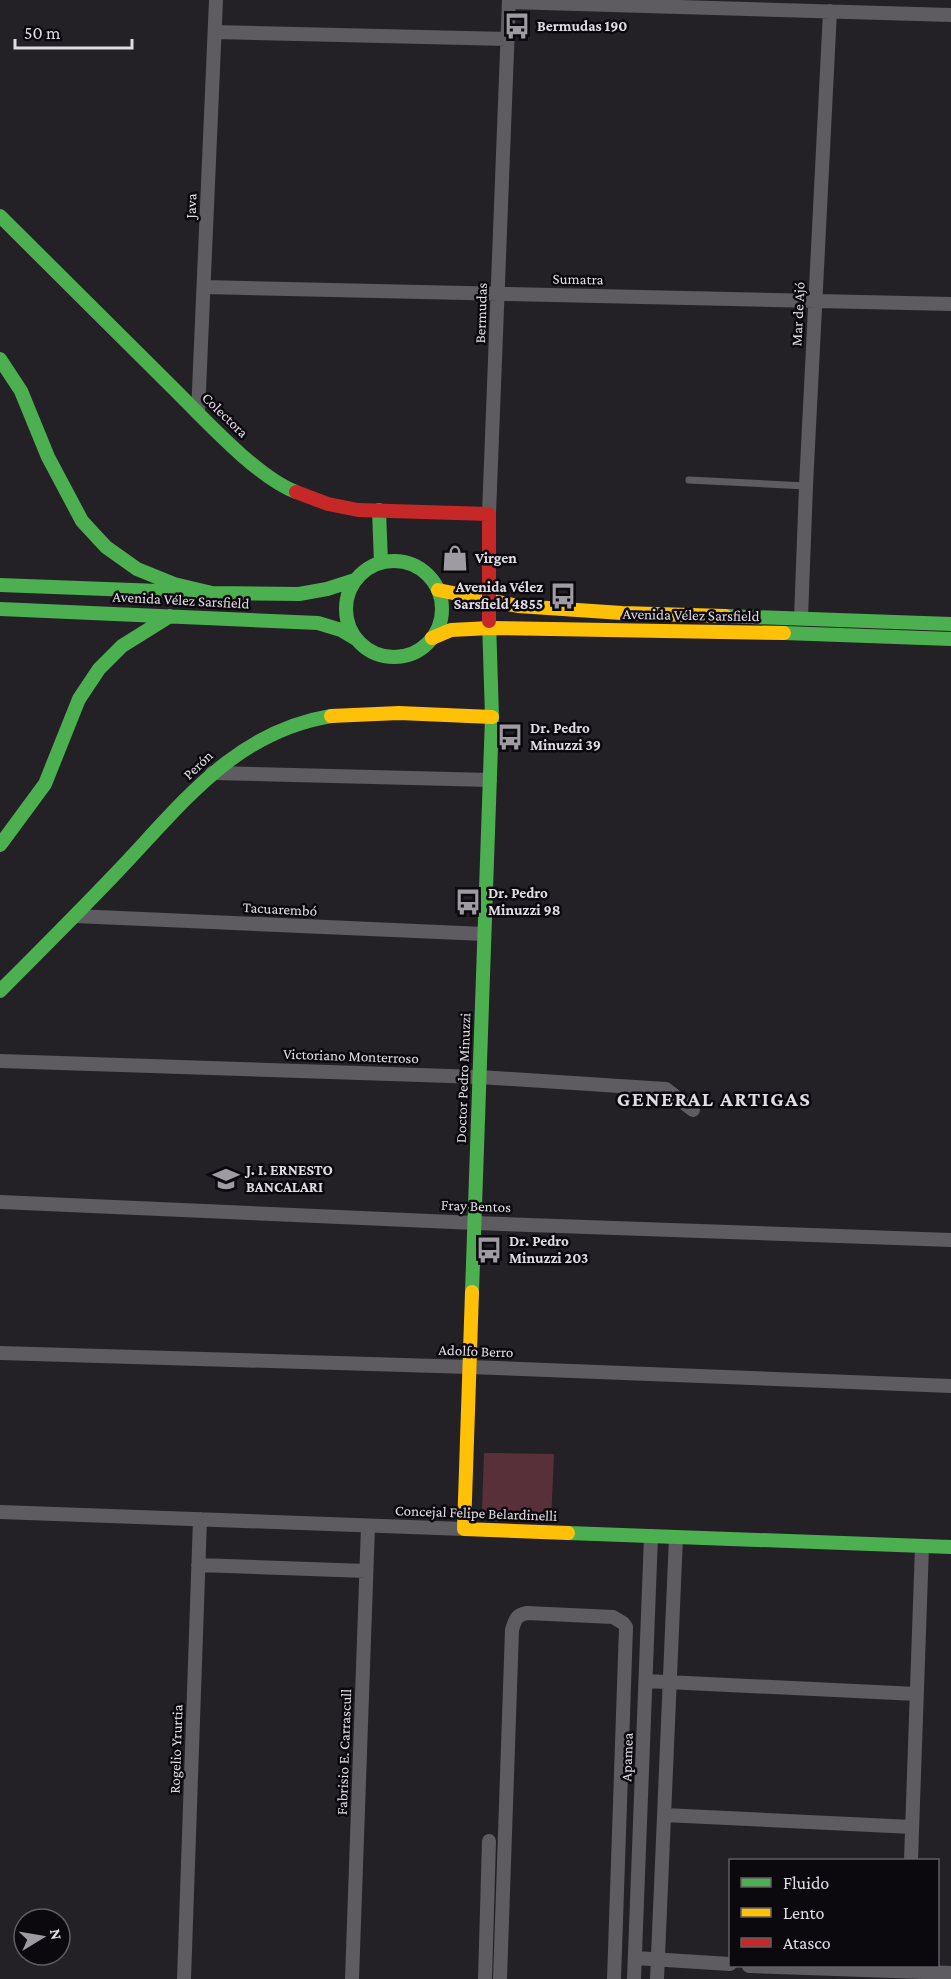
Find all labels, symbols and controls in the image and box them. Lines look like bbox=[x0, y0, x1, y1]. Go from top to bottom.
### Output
bus stop icon: Bermudas 190 bbox=[502, 11, 532, 41]
scale bar bbox=[15, 12, 132, 50]
place label: Bermudas 190 bbox=[537, 18, 627, 34]
text: 50 m bbox=[24, 23, 61, 43]
street label: Java bbox=[182, 193, 200, 221]
street label: Sumatra bbox=[552, 271, 604, 287]
street label: Mar de Ajó bbox=[788, 281, 809, 347]
street label: Bermudas bbox=[472, 282, 490, 344]
street label: Colectora bbox=[199, 389, 251, 441]
shop icon: Virgen bbox=[440, 543, 470, 573]
place label: Virgen bbox=[474, 550, 517, 566]
place label: Avenida Vélez Sarsfield 4855 bbox=[454, 579, 543, 612]
bus stop icon: Avenida Vélez Sarsfield 4855 bbox=[548, 581, 578, 611]
street label: Avenida Vélez Sarsfield bbox=[112, 588, 250, 612]
street label: Avenida Vélez Sarsfield bbox=[622, 606, 760, 624]
place label: Dr. Pedro Minuzzi 39 bbox=[530, 720, 601, 753]
bus stop icon: Dr. Pedro Minuzzi 39 bbox=[495, 722, 525, 752]
street label: Perón bbox=[180, 747, 216, 783]
place label: Dr. Pedro Minuzzi 98 bbox=[488, 885, 560, 918]
bus stop icon: Dr. Pedro Minuzzi 98 bbox=[453, 887, 483, 917]
street label: Tacuarembó bbox=[242, 899, 318, 919]
street label: Doctor Pedro Minuzzi bbox=[453, 1013, 473, 1143]
street label: Victoriano Monterroso bbox=[283, 1046, 419, 1066]
district label: GENERAL ARTIGAS bbox=[617, 1087, 811, 1111]
place label: J. I. ERNESTO BANCALARI bbox=[244, 1162, 333, 1195]
school or university icon: J. I. ERNESTO BANCALARI bbox=[211, 1164, 241, 1194]
street label: Fray Bentos bbox=[441, 1197, 511, 1216]
place label: Dr. Pedro Minuzzi 203 bbox=[509, 1233, 588, 1266]
bus stop icon: Dr. Pedro Minuzzi 203 bbox=[474, 1235, 504, 1265]
street label: Adolfo Berro bbox=[438, 1342, 514, 1360]
street label: Concejal Felipe Belardinelli bbox=[395, 1502, 557, 1525]
street label: Fabrisio E. Carrascull bbox=[334, 1689, 354, 1815]
street label: Rogelio Yrurtia bbox=[166, 1704, 187, 1794]
street label: Apamea bbox=[618, 1732, 637, 1782]
legend bbox=[729, 1859, 939, 1967]
text: Fluido bbox=[783, 1873, 829, 1893]
text: Lento bbox=[783, 1903, 824, 1923]
north arrow bbox=[12, 1907, 72, 1967]
text: N bbox=[47, 1927, 66, 1941]
text: Atasco bbox=[783, 1933, 831, 1953]

